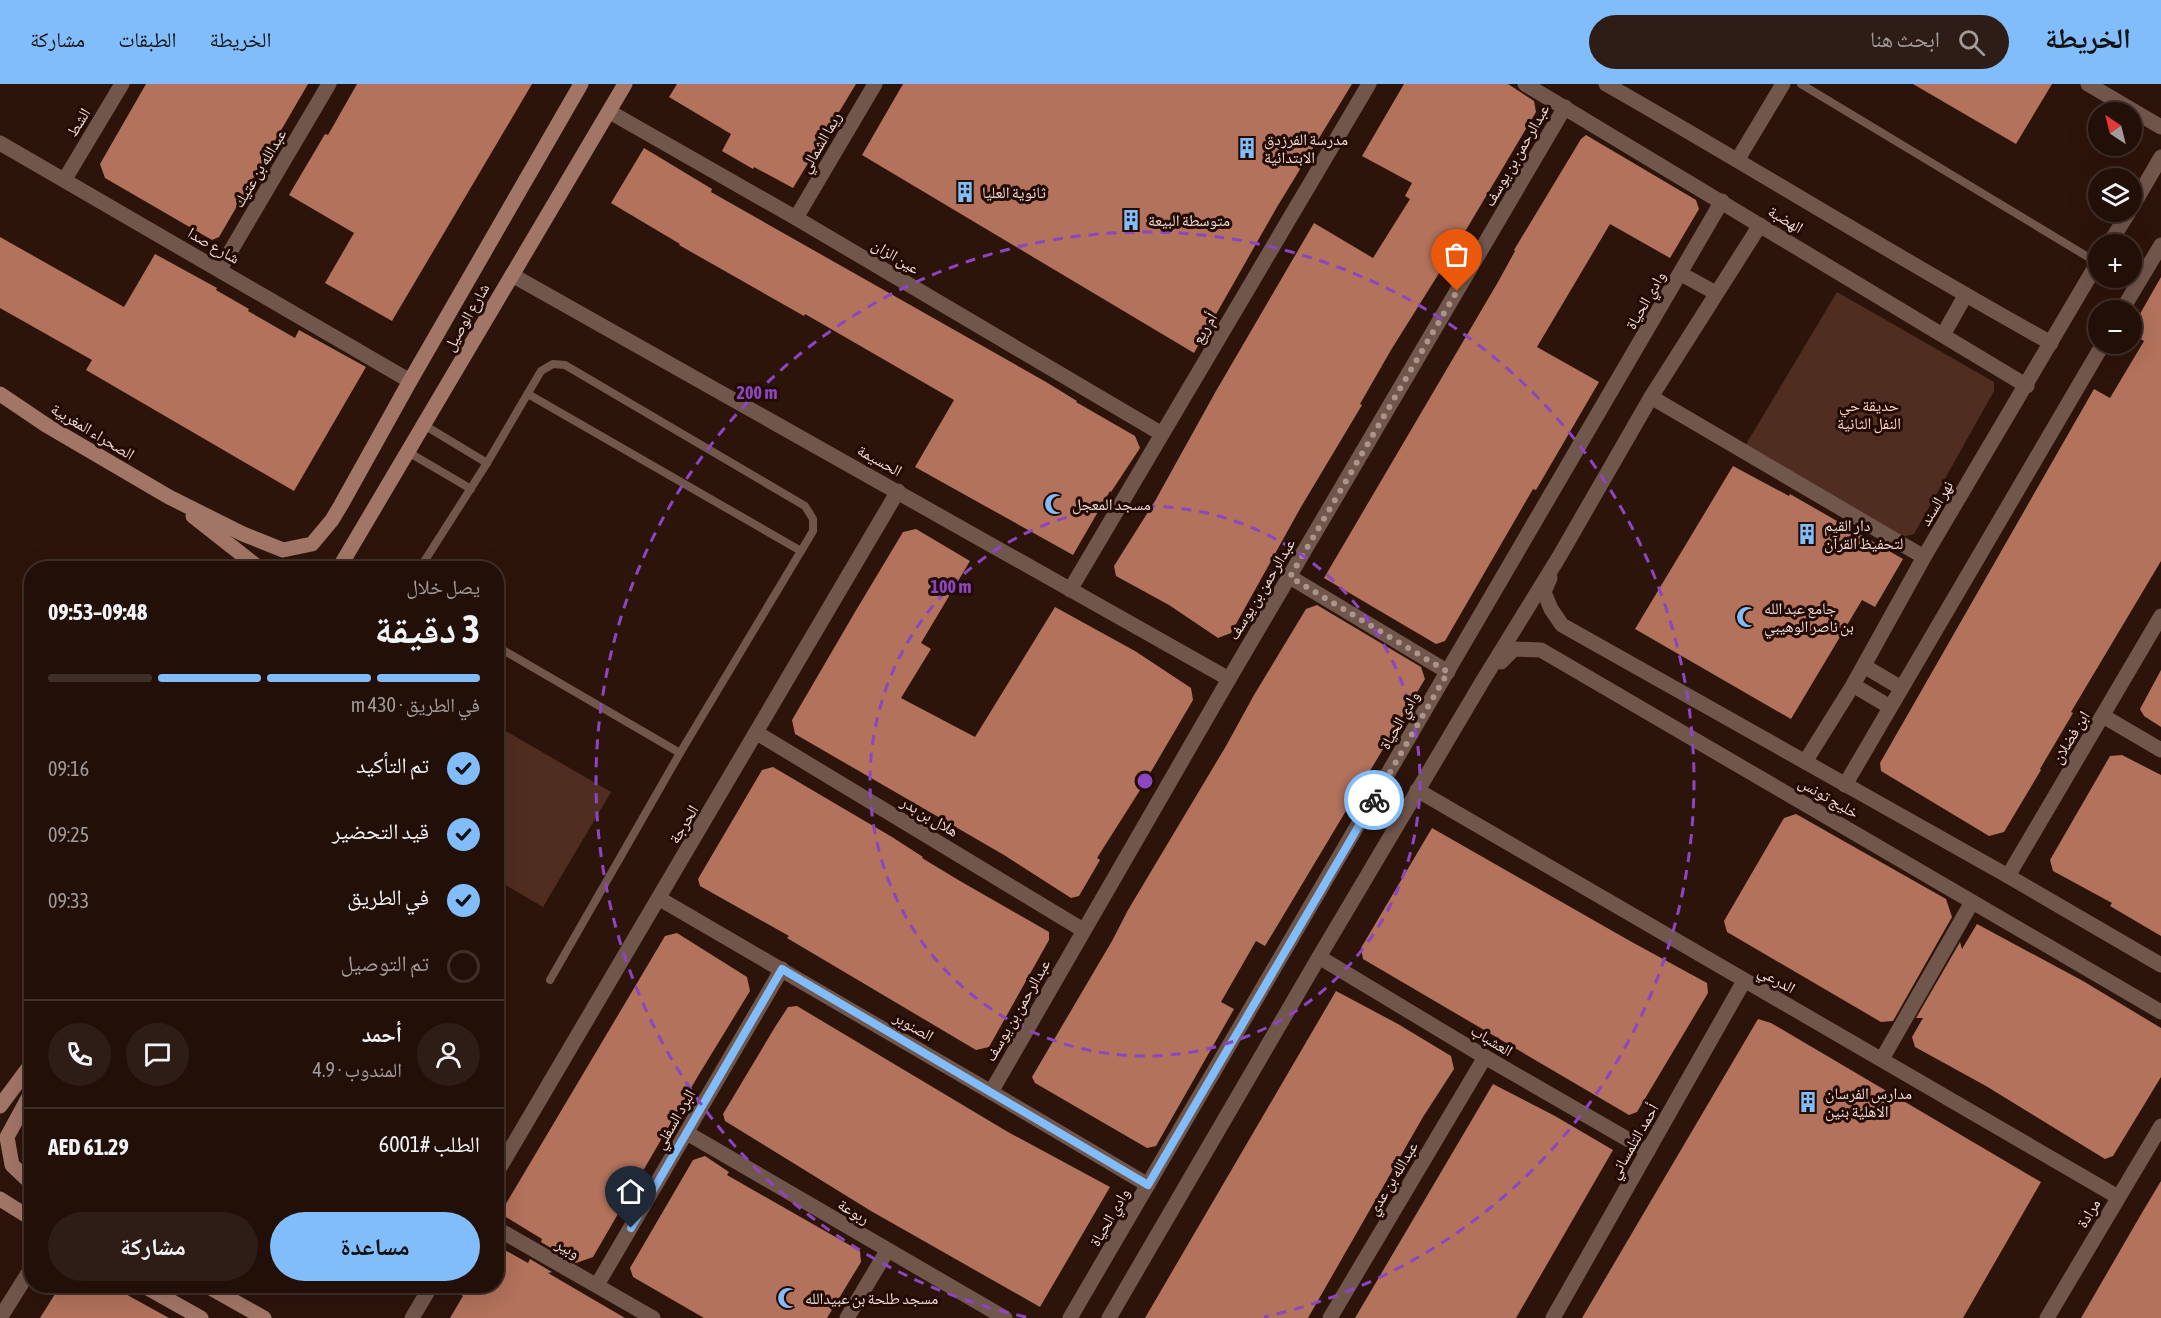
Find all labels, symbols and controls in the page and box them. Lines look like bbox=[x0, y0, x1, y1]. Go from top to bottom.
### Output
search box bbox=[1589, 15, 2009, 69]
text: الخريطة bbox=[2045, 22, 2131, 54]
text: ابحث هنا bbox=[1870, 26, 1940, 52]
icon: search bbox=[1955, 26, 1988, 59]
text: مشاركة bbox=[30, 27, 85, 51]
text: الطبقات bbox=[118, 27, 177, 51]
text: الخريطة bbox=[210, 27, 271, 51]
street label: عبدالرحمن بن يوسف bbox=[1479, 101, 1554, 210]
north arrow bbox=[2088, 102, 2142, 156]
map controls bbox=[2088, 102, 2142, 354]
street label: الشط bbox=[63, 104, 93, 140]
street label: ريما الشمالي bbox=[795, 108, 848, 178]
street label: عبدالله بن عتيك bbox=[229, 126, 291, 211]
place label: مدرسة الفرزدق الابتدائية bbox=[1264, 130, 1348, 166]
building icon: مدرسة الفرزدق الابتدائية bbox=[1235, 136, 1259, 160]
button: layers bbox=[2088, 168, 2142, 222]
building icon: ثانوية العليا bbox=[953, 180, 977, 204]
place label: ثانوية العليا bbox=[982, 183, 1046, 202]
street label: الهضبة bbox=[1765, 202, 1807, 237]
building icon: متوسطة البيعة bbox=[1119, 208, 1143, 232]
place label: متوسطة البيعة bbox=[1148, 211, 1230, 230]
street label: شارع صدا bbox=[184, 223, 243, 269]
pin bbox=[1431, 229, 1482, 291]
button: + bbox=[2088, 234, 2142, 288]
street label: عين الزان bbox=[868, 235, 923, 279]
icon: bag bbox=[1440, 238, 1473, 271]
street label: وادي الحياة bbox=[1621, 268, 1672, 334]
street label: شارع الوصيل bbox=[439, 280, 494, 355]
button: − bbox=[2088, 300, 2142, 354]
street label: أم ريع bbox=[1188, 309, 1222, 348]
text: 200 m bbox=[737, 382, 777, 403]
park label: حديقة حي النفل الثانية bbox=[1837, 396, 1901, 434]
street label: الصحراء المغربية bbox=[48, 399, 138, 464]
street label: الحسيمة bbox=[854, 440, 905, 480]
street label: نهر السند bbox=[1916, 477, 1957, 529]
mosque icon: مسجد المعجل bbox=[1043, 492, 1067, 516]
place label: مسجد المعجل bbox=[1072, 495, 1151, 515]
place label: دار القيم لتحفيظ القرآن bbox=[1824, 516, 1903, 554]
building icon: دار القيم لتحفيظ القرآن bbox=[1795, 522, 1819, 546]
street label: عبدالرحمن بن يوسف bbox=[1224, 535, 1300, 644]
text: يصل خلال bbox=[406, 575, 480, 598]
text: 100 m bbox=[931, 576, 971, 597]
text: 09:48–09:53 bbox=[48, 599, 147, 625]
place label: جامع عبد الله بن ناصر الوهيبي bbox=[1764, 599, 1854, 639]
mosque icon: جامع عبد الله بن ناصر الوهيبي bbox=[1735, 605, 1759, 629]
text: 3 دقيقة bbox=[374, 607, 480, 651]
street label: وادي الحياة bbox=[1375, 688, 1426, 754]
text: في الطريق · 430 m bbox=[351, 693, 480, 716]
street label: ابن فضلان bbox=[2047, 707, 2094, 768]
text: تم التأكيد bbox=[356, 752, 429, 778]
icon: check bbox=[447, 752, 480, 785]
text: 09:16 bbox=[48, 757, 89, 780]
courier bbox=[1344, 770, 1404, 830]
centre of rings bbox=[1135, 771, 1155, 791]
street label: خليج تونس bbox=[1795, 773, 1862, 823]
icon: bike bbox=[1358, 784, 1391, 817]
street label: هلال بن بدر bbox=[896, 791, 962, 842]
street label: الحرجة bbox=[665, 801, 702, 847]
text: قيد التحضير bbox=[332, 818, 429, 844]
icon: check bbox=[447, 818, 480, 851]
text: 09:25 bbox=[48, 823, 89, 846]
text: في الطريق bbox=[347, 884, 429, 910]
icon: check bbox=[447, 884, 480, 917]
text: 09:33 bbox=[48, 889, 89, 912]
text: تم التوصيل bbox=[340, 950, 429, 976]
street label: عبدالرحمن بن يوسف bbox=[980, 956, 1055, 1065]
street label: الدرعي bbox=[1753, 961, 1799, 1000]
street label: الصنوبر bbox=[890, 1007, 937, 1045]
text: أحمد bbox=[362, 1021, 402, 1047]
street label: العشباب bbox=[1468, 1021, 1516, 1060]
button: phone bbox=[48, 1023, 111, 1086]
button: chat bbox=[126, 1023, 189, 1086]
button: person bbox=[417, 1023, 480, 1086]
text: المندوب · 4.9 bbox=[312, 1058, 402, 1081]
place label: مدارس الفرسان الاهلية بنين bbox=[1825, 1084, 1912, 1122]
street label: البرد السفلي bbox=[650, 1086, 702, 1154]
building icon: مدارس الفرسان الاهلية بنين bbox=[1796, 1090, 1820, 1114]
street label: أحمد التلمساني bbox=[1604, 1100, 1665, 1184]
text: الطلب #6001 bbox=[379, 1131, 480, 1157]
text: AED 61.29 bbox=[48, 1134, 129, 1160]
street label: عبدالله بن عدي bbox=[1363, 1138, 1424, 1220]
pin bbox=[605, 1166, 656, 1228]
icon: home bbox=[614, 1175, 647, 1208]
street label: وادي الحياة bbox=[1085, 1185, 1136, 1251]
street label: ربوعة bbox=[835, 1195, 873, 1228]
street label: مرادة bbox=[2072, 1195, 2104, 1231]
button: مشاركة bbox=[48, 1212, 258, 1281]
button: مساعدة bbox=[270, 1212, 480, 1281]
street label: وبير bbox=[552, 1234, 583, 1263]
mosque icon: مسجد طلحة بن عبيدالله bbox=[776, 1286, 800, 1310]
place label: مسجد طلحة بن عبيدالله bbox=[805, 1289, 938, 1309]

